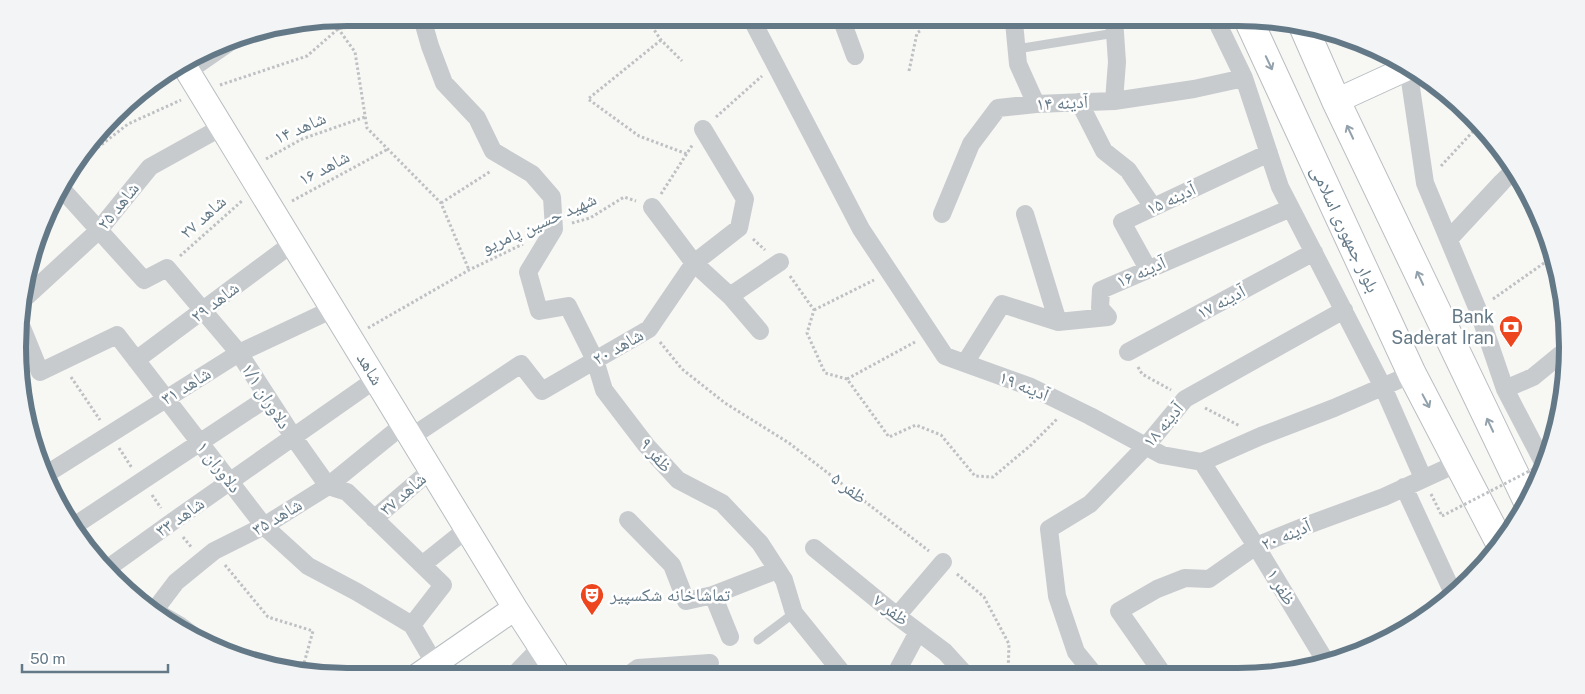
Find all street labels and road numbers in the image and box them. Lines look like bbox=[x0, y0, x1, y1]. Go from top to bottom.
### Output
street label: آدینه ۱۴ bbox=[1036, 91, 1089, 115]
street label: شاهد ۱۴ bbox=[271, 107, 329, 148]
street label: شاهد ۱۶ bbox=[295, 145, 353, 190]
street label: بلوار جمهوری اسلامی bbox=[1306, 162, 1384, 296]
street label: شاهد ۲۵ bbox=[92, 178, 143, 234]
street label: آدینه ۱۵ bbox=[1143, 178, 1199, 219]
street label: شهید حسین پامریو bbox=[478, 188, 600, 258]
street label: شاهد ۲۷ bbox=[175, 191, 230, 243]
street label: آدینه ۱۶ bbox=[1113, 251, 1169, 292]
street label: شاهد ۲۹ bbox=[187, 277, 243, 326]
street label: آدینه ۱۷ bbox=[1193, 280, 1249, 323]
street label: شاهد ۲۰ bbox=[589, 324, 647, 369]
street label: شاهد bbox=[353, 349, 388, 389]
street label: دلاوران ۱/۱ bbox=[237, 359, 295, 433]
street label: شاهد ۳۱ bbox=[157, 362, 214, 409]
street label: آدینه ۱۹ bbox=[996, 366, 1053, 405]
street label: آدینه ۱۸ bbox=[1138, 398, 1188, 451]
street label: ظفر ۹ bbox=[636, 433, 677, 476]
street label: دلاوران ۱ bbox=[192, 437, 246, 497]
street label: ظفر ۵ bbox=[828, 467, 871, 508]
street label: شاهد ۳۷ bbox=[375, 468, 430, 519]
street label: شاهد ۳۳ bbox=[151, 492, 208, 541]
street label: شاهد ۳۵ bbox=[248, 494, 306, 540]
street label: آدینه ۲۰ bbox=[1258, 515, 1314, 555]
street label: ظفر ۱ bbox=[1262, 565, 1300, 609]
street label: ظفر ۷ bbox=[870, 589, 913, 630]

